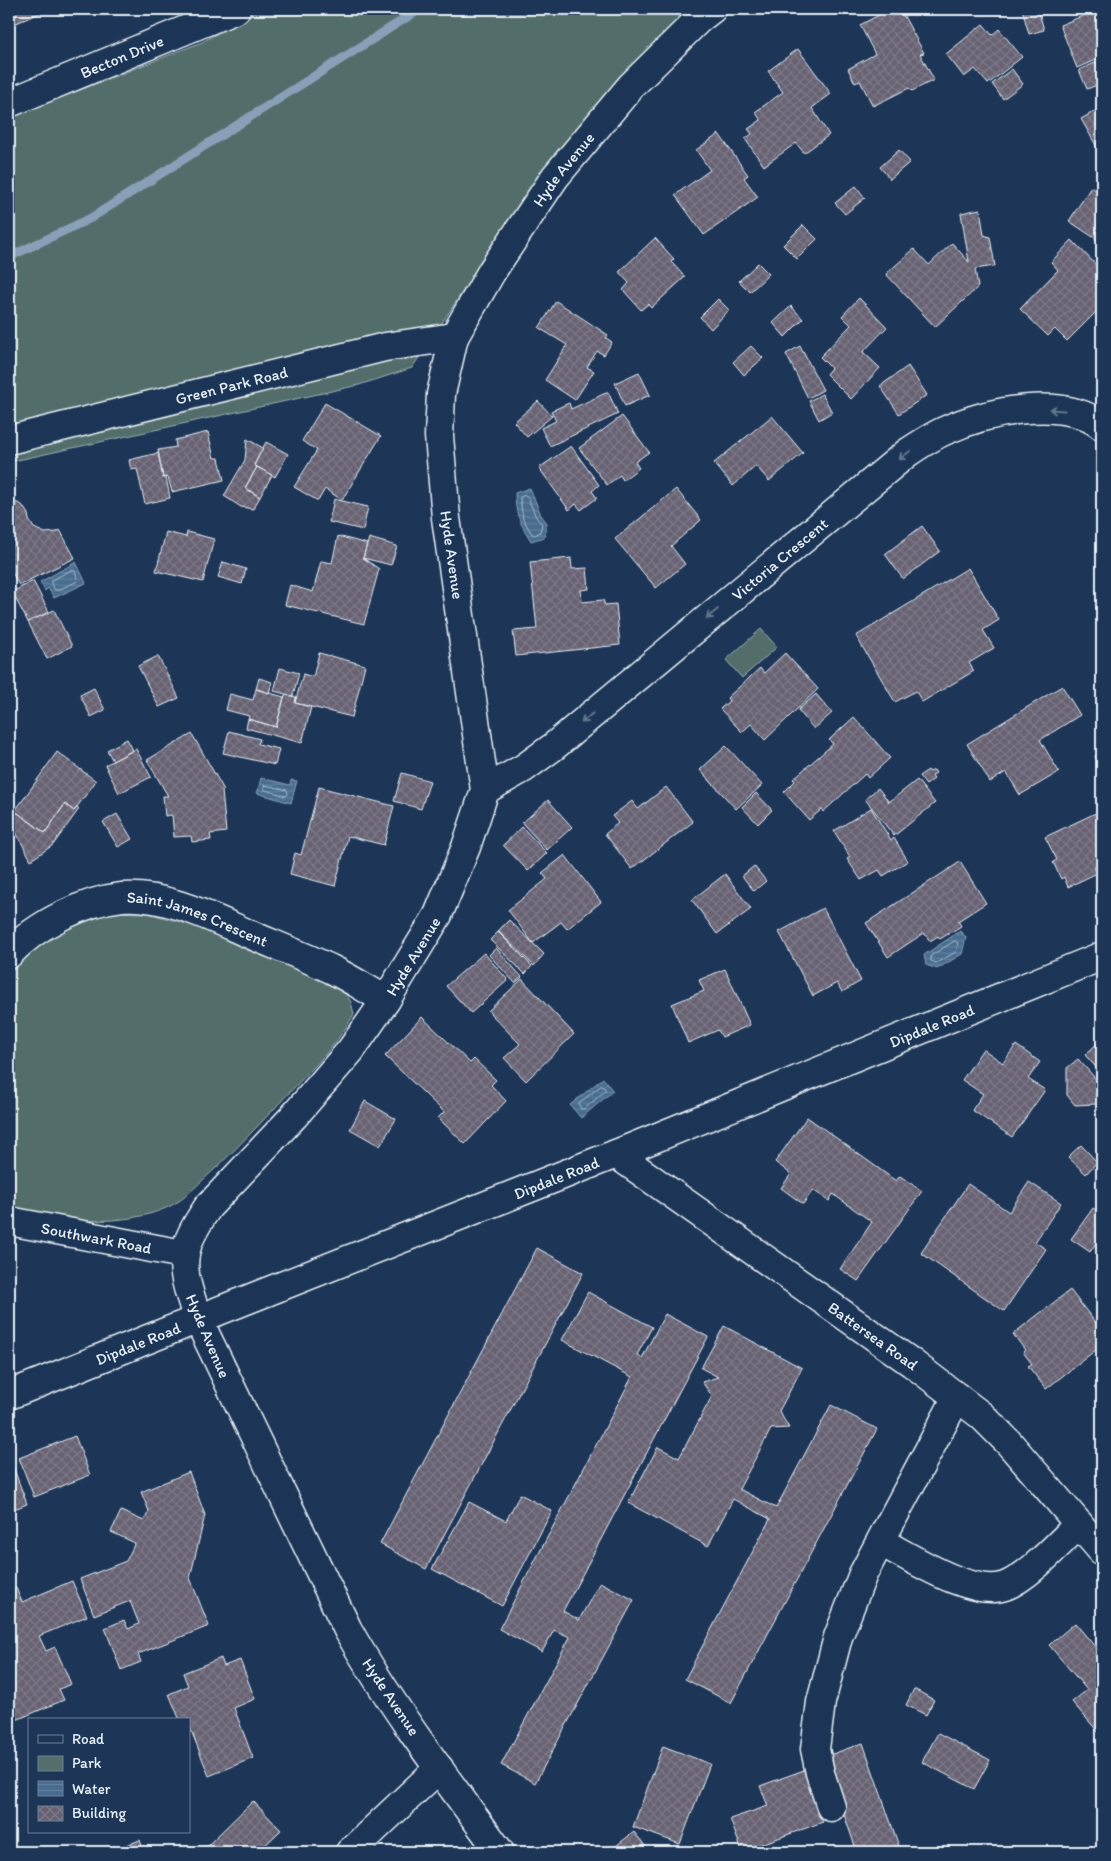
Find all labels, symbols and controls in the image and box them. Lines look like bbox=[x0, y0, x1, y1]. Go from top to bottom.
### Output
street label: Becton Drive bbox=[77, 31, 166, 82]
street label: Hyde Avenue bbox=[529, 128, 598, 210]
street label: Green Park Road bbox=[173, 362, 290, 408]
one-way arrow bbox=[1049, 406, 1065, 415]
one-way arrow bbox=[898, 450, 912, 460]
street label: Hyde Avenue bbox=[436, 510, 468, 600]
street label: Victoria Crescent bbox=[728, 514, 831, 604]
one-way arrow bbox=[706, 609, 719, 620]
one-way arrow bbox=[581, 712, 594, 723]
street label: Saint James Crescent bbox=[127, 887, 271, 950]
street label: Hyde Avenue bbox=[381, 913, 444, 999]
street label: Dipdale Road bbox=[886, 1000, 977, 1051]
street label: Dipdale Road bbox=[511, 1152, 602, 1203]
street label: Southwark Road bbox=[40, 1218, 153, 1257]
street label: Hyde Avenue bbox=[182, 1291, 234, 1381]
street label: Battersea Road bbox=[825, 1297, 922, 1374]
street label: Dipdale Road bbox=[93, 1317, 183, 1369]
street label: Hyde Avenue bbox=[358, 1655, 424, 1739]
legend bbox=[28, 1718, 190, 1834]
text: Road bbox=[72, 1730, 105, 1748]
text: Park bbox=[72, 1754, 102, 1772]
text: Water bbox=[72, 1780, 111, 1798]
text: Building bbox=[72, 1804, 126, 1822]

